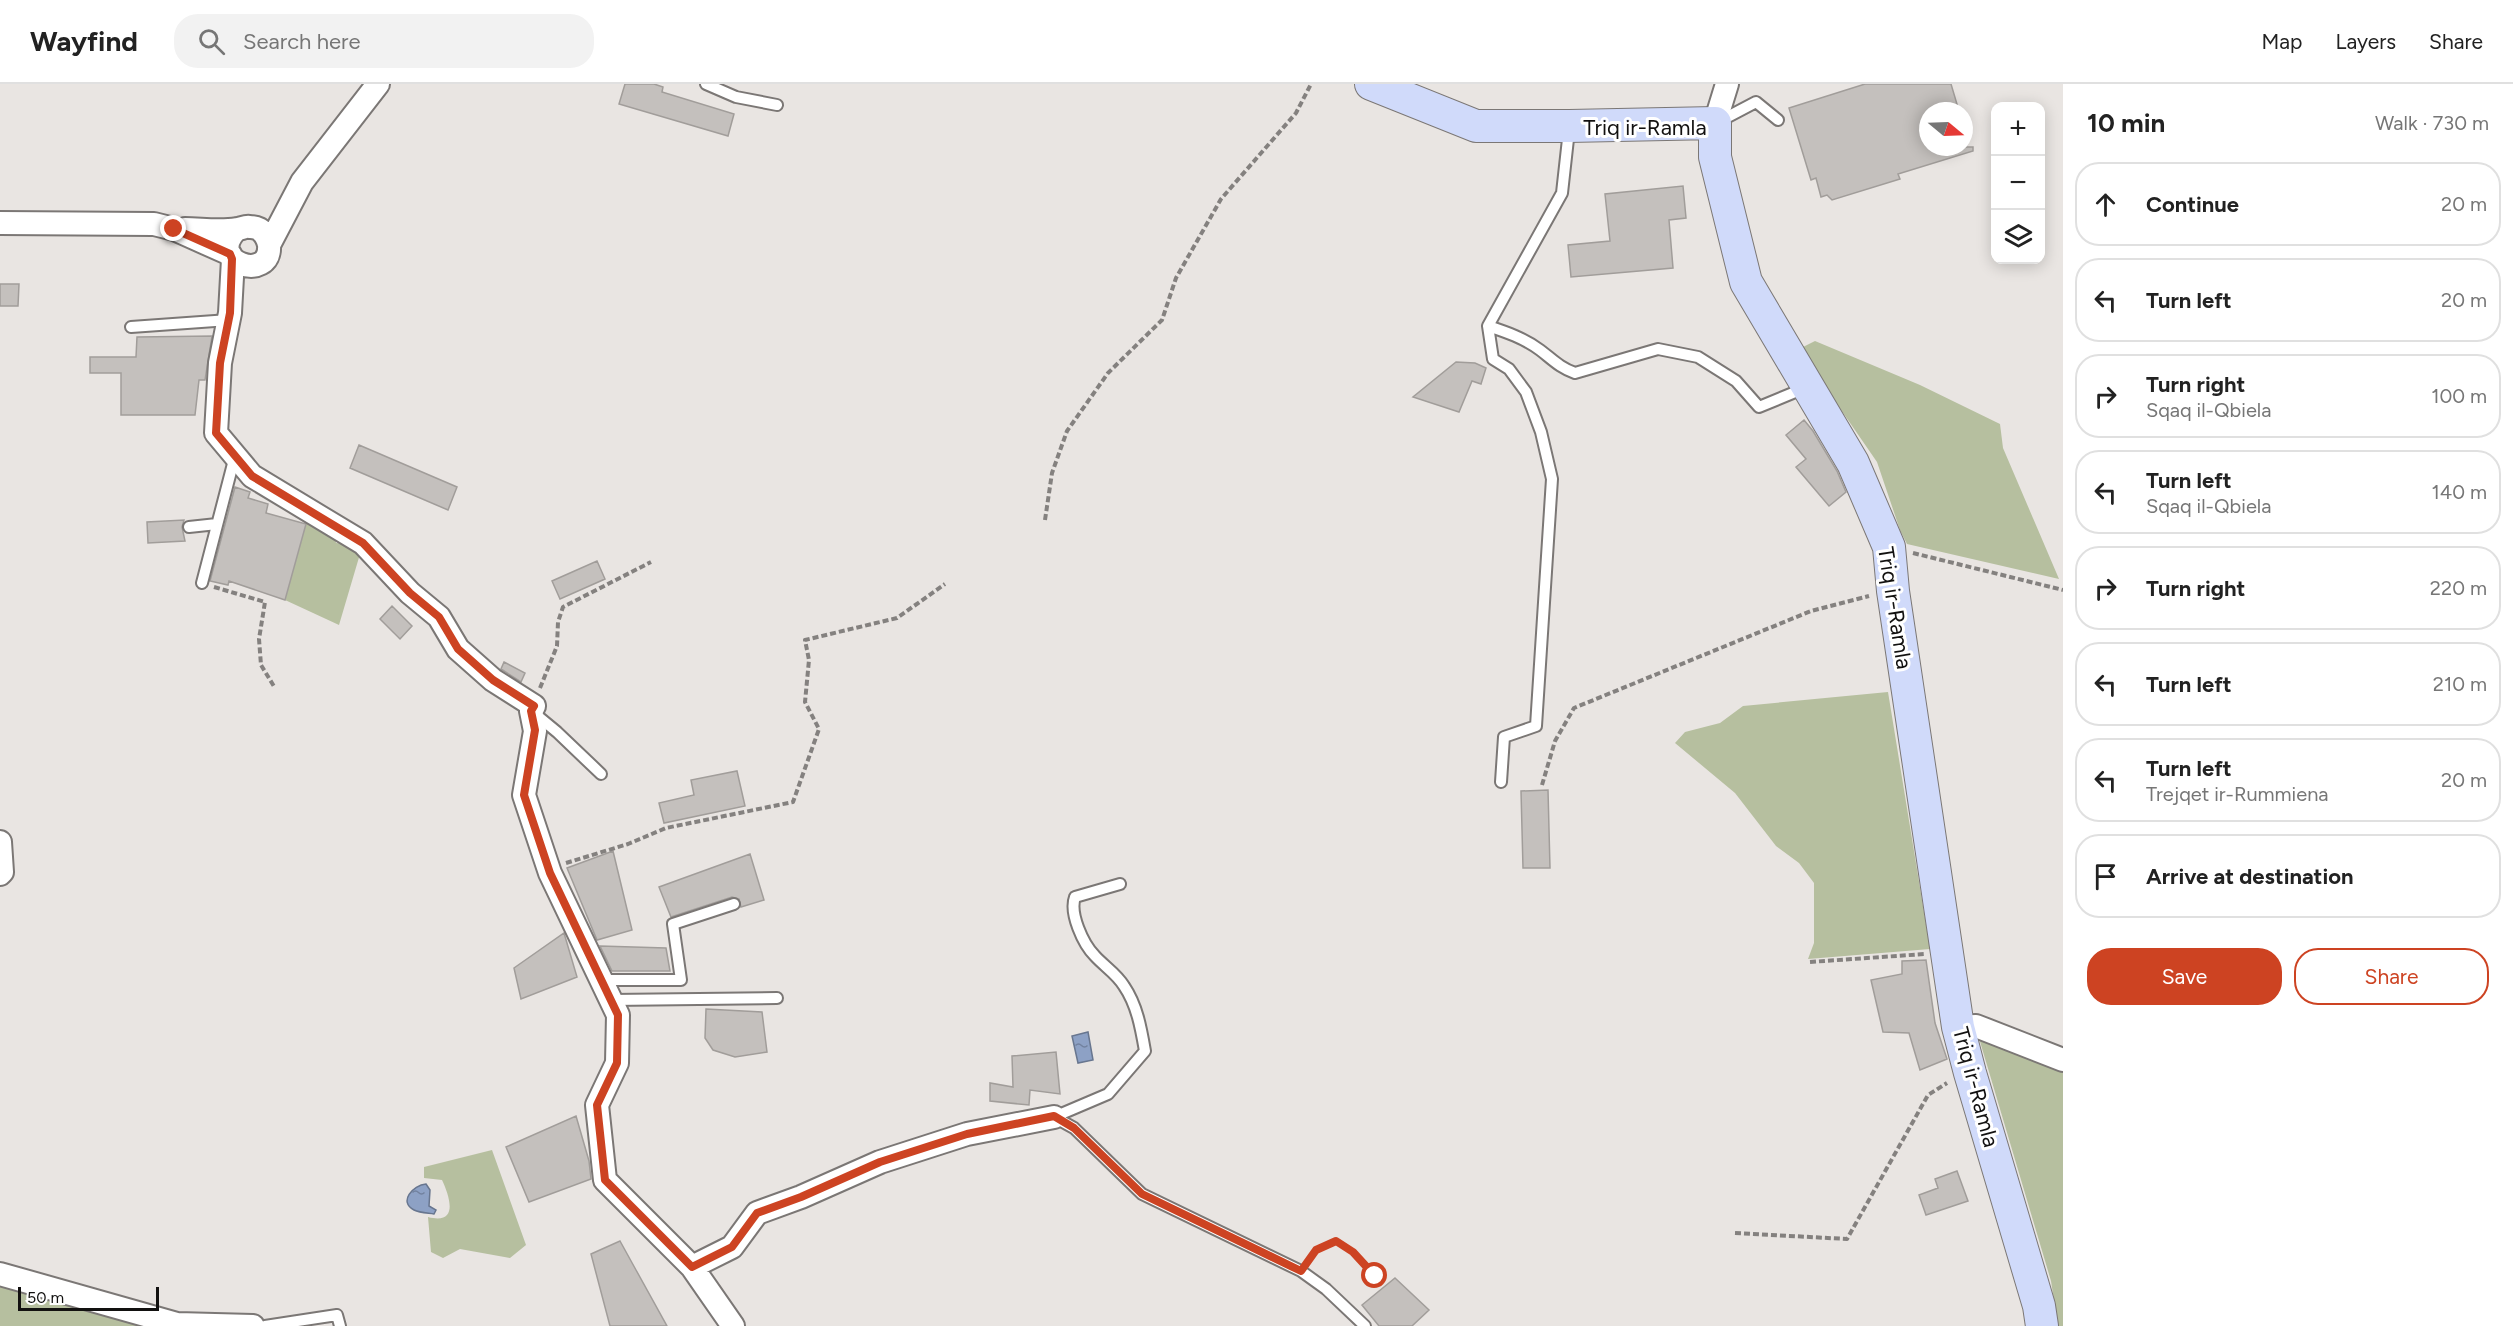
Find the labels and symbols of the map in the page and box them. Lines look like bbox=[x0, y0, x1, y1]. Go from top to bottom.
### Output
north arrow bbox=[1919, 102, 1973, 156]
street label: Triq ir-Ramla bbox=[1583, 114, 1707, 141]
route end bbox=[160, 215, 186, 241]
street label: Triq ir-Ramla bbox=[1872, 545, 1918, 671]
street label: Triq ir-Ramla bbox=[1947, 1024, 2005, 1150]
route start bbox=[1361, 1262, 1387, 1288]
scale bar bbox=[18, 1284, 159, 1312]

